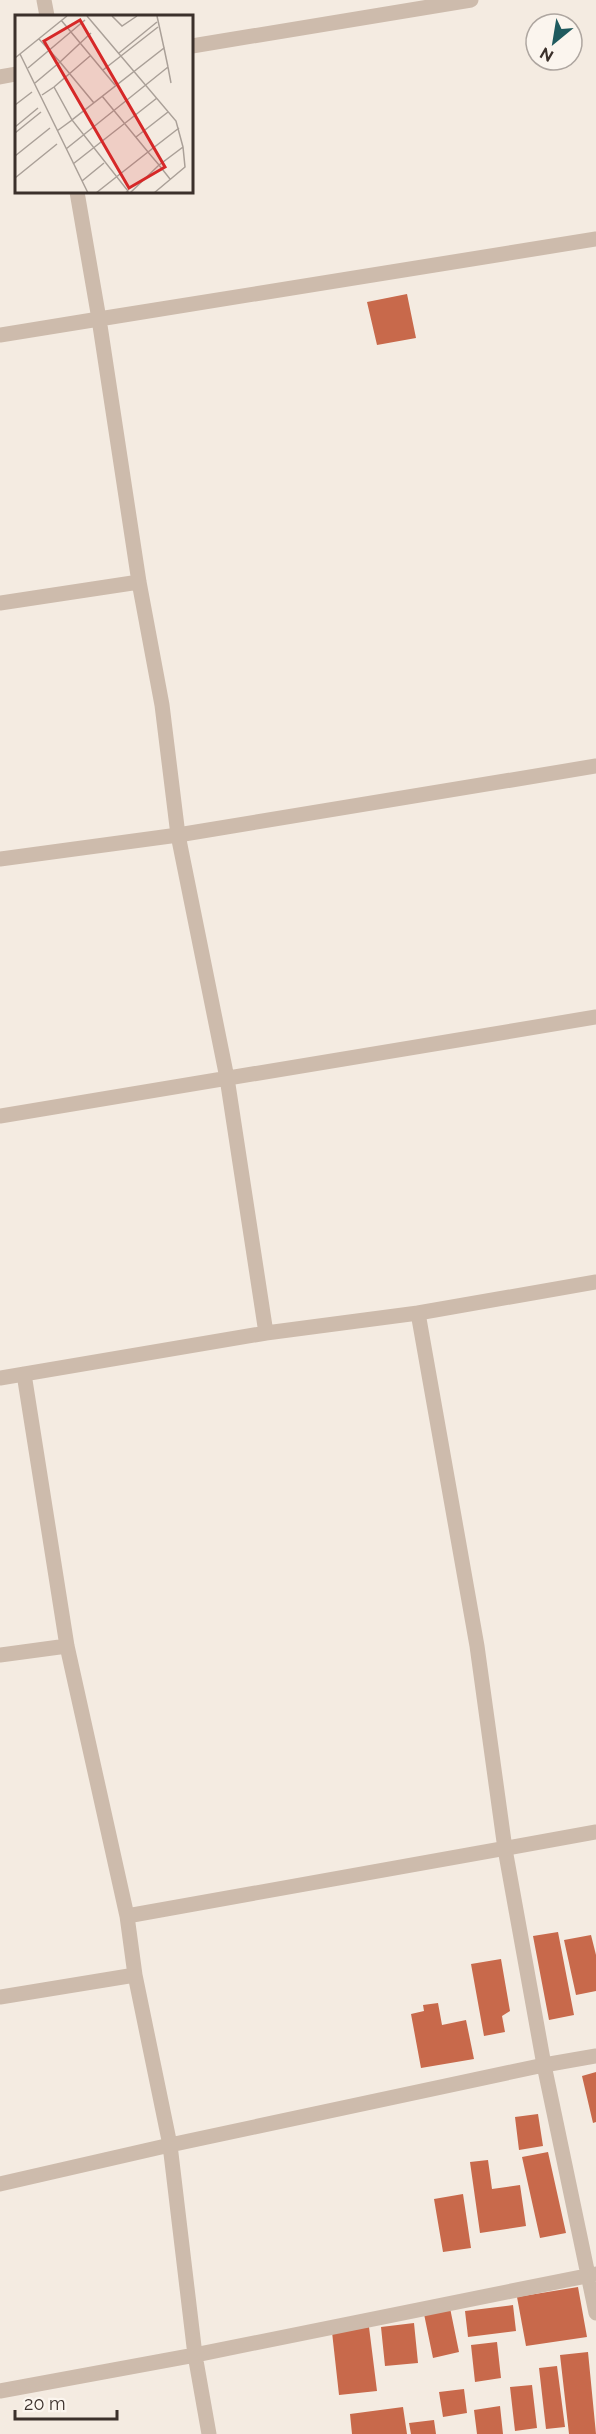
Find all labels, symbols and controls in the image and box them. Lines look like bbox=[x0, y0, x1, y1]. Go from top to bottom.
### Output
north arrow bbox=[524, 12, 584, 72]
inset map bbox=[15, 15, 194, 194]
text: N bbox=[537, 43, 557, 66]
scale bar bbox=[15, 2383, 117, 2421]
text: 20 m bbox=[24, 2393, 66, 2414]

